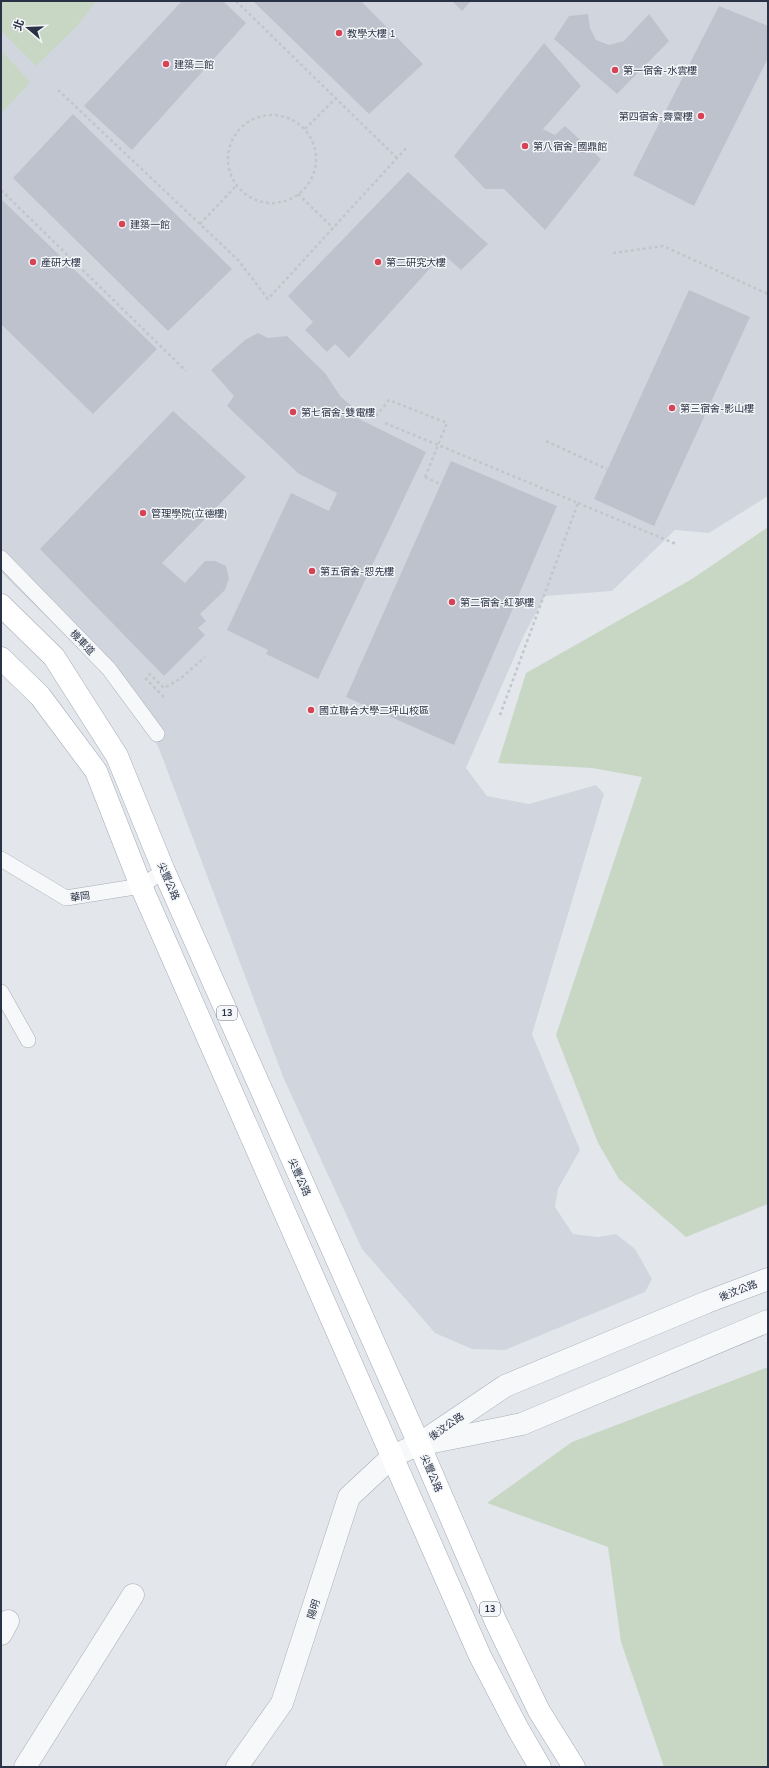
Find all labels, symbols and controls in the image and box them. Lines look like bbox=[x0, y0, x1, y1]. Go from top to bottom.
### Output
north arrow bbox=[8, 8, 48, 48]
text: 北 bbox=[10, 17, 28, 33]
place label: 教學大樓 1 bbox=[347, 27, 396, 41]
marker: 教學大樓 1 bbox=[334, 28, 344, 38]
place label: 建築二館 bbox=[174, 58, 214, 72]
marker: 建築二館 bbox=[161, 59, 171, 69]
place label: 第一宿舍-水雲樓 bbox=[623, 64, 697, 78]
marker: 第一宿舍-水雲樓 bbox=[610, 65, 620, 75]
place label: 第四宿舍-霽齋樓 bbox=[619, 110, 693, 124]
marker: 第四宿舍-霽齋樓 bbox=[696, 111, 706, 121]
place label: 第八宿舍-國鼎館 bbox=[533, 140, 607, 154]
marker: 第八宿舍-國鼎館 bbox=[520, 141, 530, 151]
place label: 建築一館 bbox=[130, 218, 170, 232]
marker: 建築一館 bbox=[117, 219, 127, 229]
place label: 產研大樓 bbox=[41, 256, 81, 270]
place label: 第二研究大樓 bbox=[386, 256, 446, 270]
marker: 產研大樓 bbox=[28, 257, 38, 267]
marker: 第二研究大樓 bbox=[373, 257, 383, 267]
place label: 第三宿舍-影山樓 bbox=[680, 402, 754, 416]
marker: 第三宿舍-影山樓 bbox=[667, 403, 677, 413]
place label: 第七宿舍-雙電樓 bbox=[301, 406, 375, 420]
marker: 第七宿舍-雙電樓 bbox=[288, 407, 298, 417]
place label: 管理學院(立德樓) bbox=[151, 507, 227, 521]
marker: 管理學院(立德樓) bbox=[138, 508, 148, 518]
place label: 第五宿舍-恕先樓 bbox=[320, 565, 394, 579]
marker: 第五宿舍-恕先樓 bbox=[307, 566, 317, 576]
place label: 第二宿舍-紅夢樓 bbox=[460, 596, 534, 610]
marker: 第二宿舍-紅夢樓 bbox=[447, 597, 457, 607]
street label: 機車道 bbox=[67, 627, 98, 658]
place label: 國立聯合大學二坪山校區 bbox=[319, 704, 429, 718]
marker: 國立聯合大學二坪山校區 bbox=[306, 705, 316, 715]
street label: 尖豐公路 bbox=[154, 860, 182, 903]
street label: 華岡 bbox=[69, 889, 91, 905]
road number: 13 bbox=[217, 1006, 237, 1020]
street label: 尖豐公路 bbox=[285, 1156, 314, 1199]
street label: 後汶公路 bbox=[717, 1277, 760, 1305]
street label: 後汶公路 bbox=[426, 1410, 467, 1444]
street label: 尖豐公路 bbox=[417, 1452, 445, 1495]
street label: 陽明 bbox=[304, 1598, 324, 1621]
road number: 13 bbox=[480, 1602, 500, 1616]

